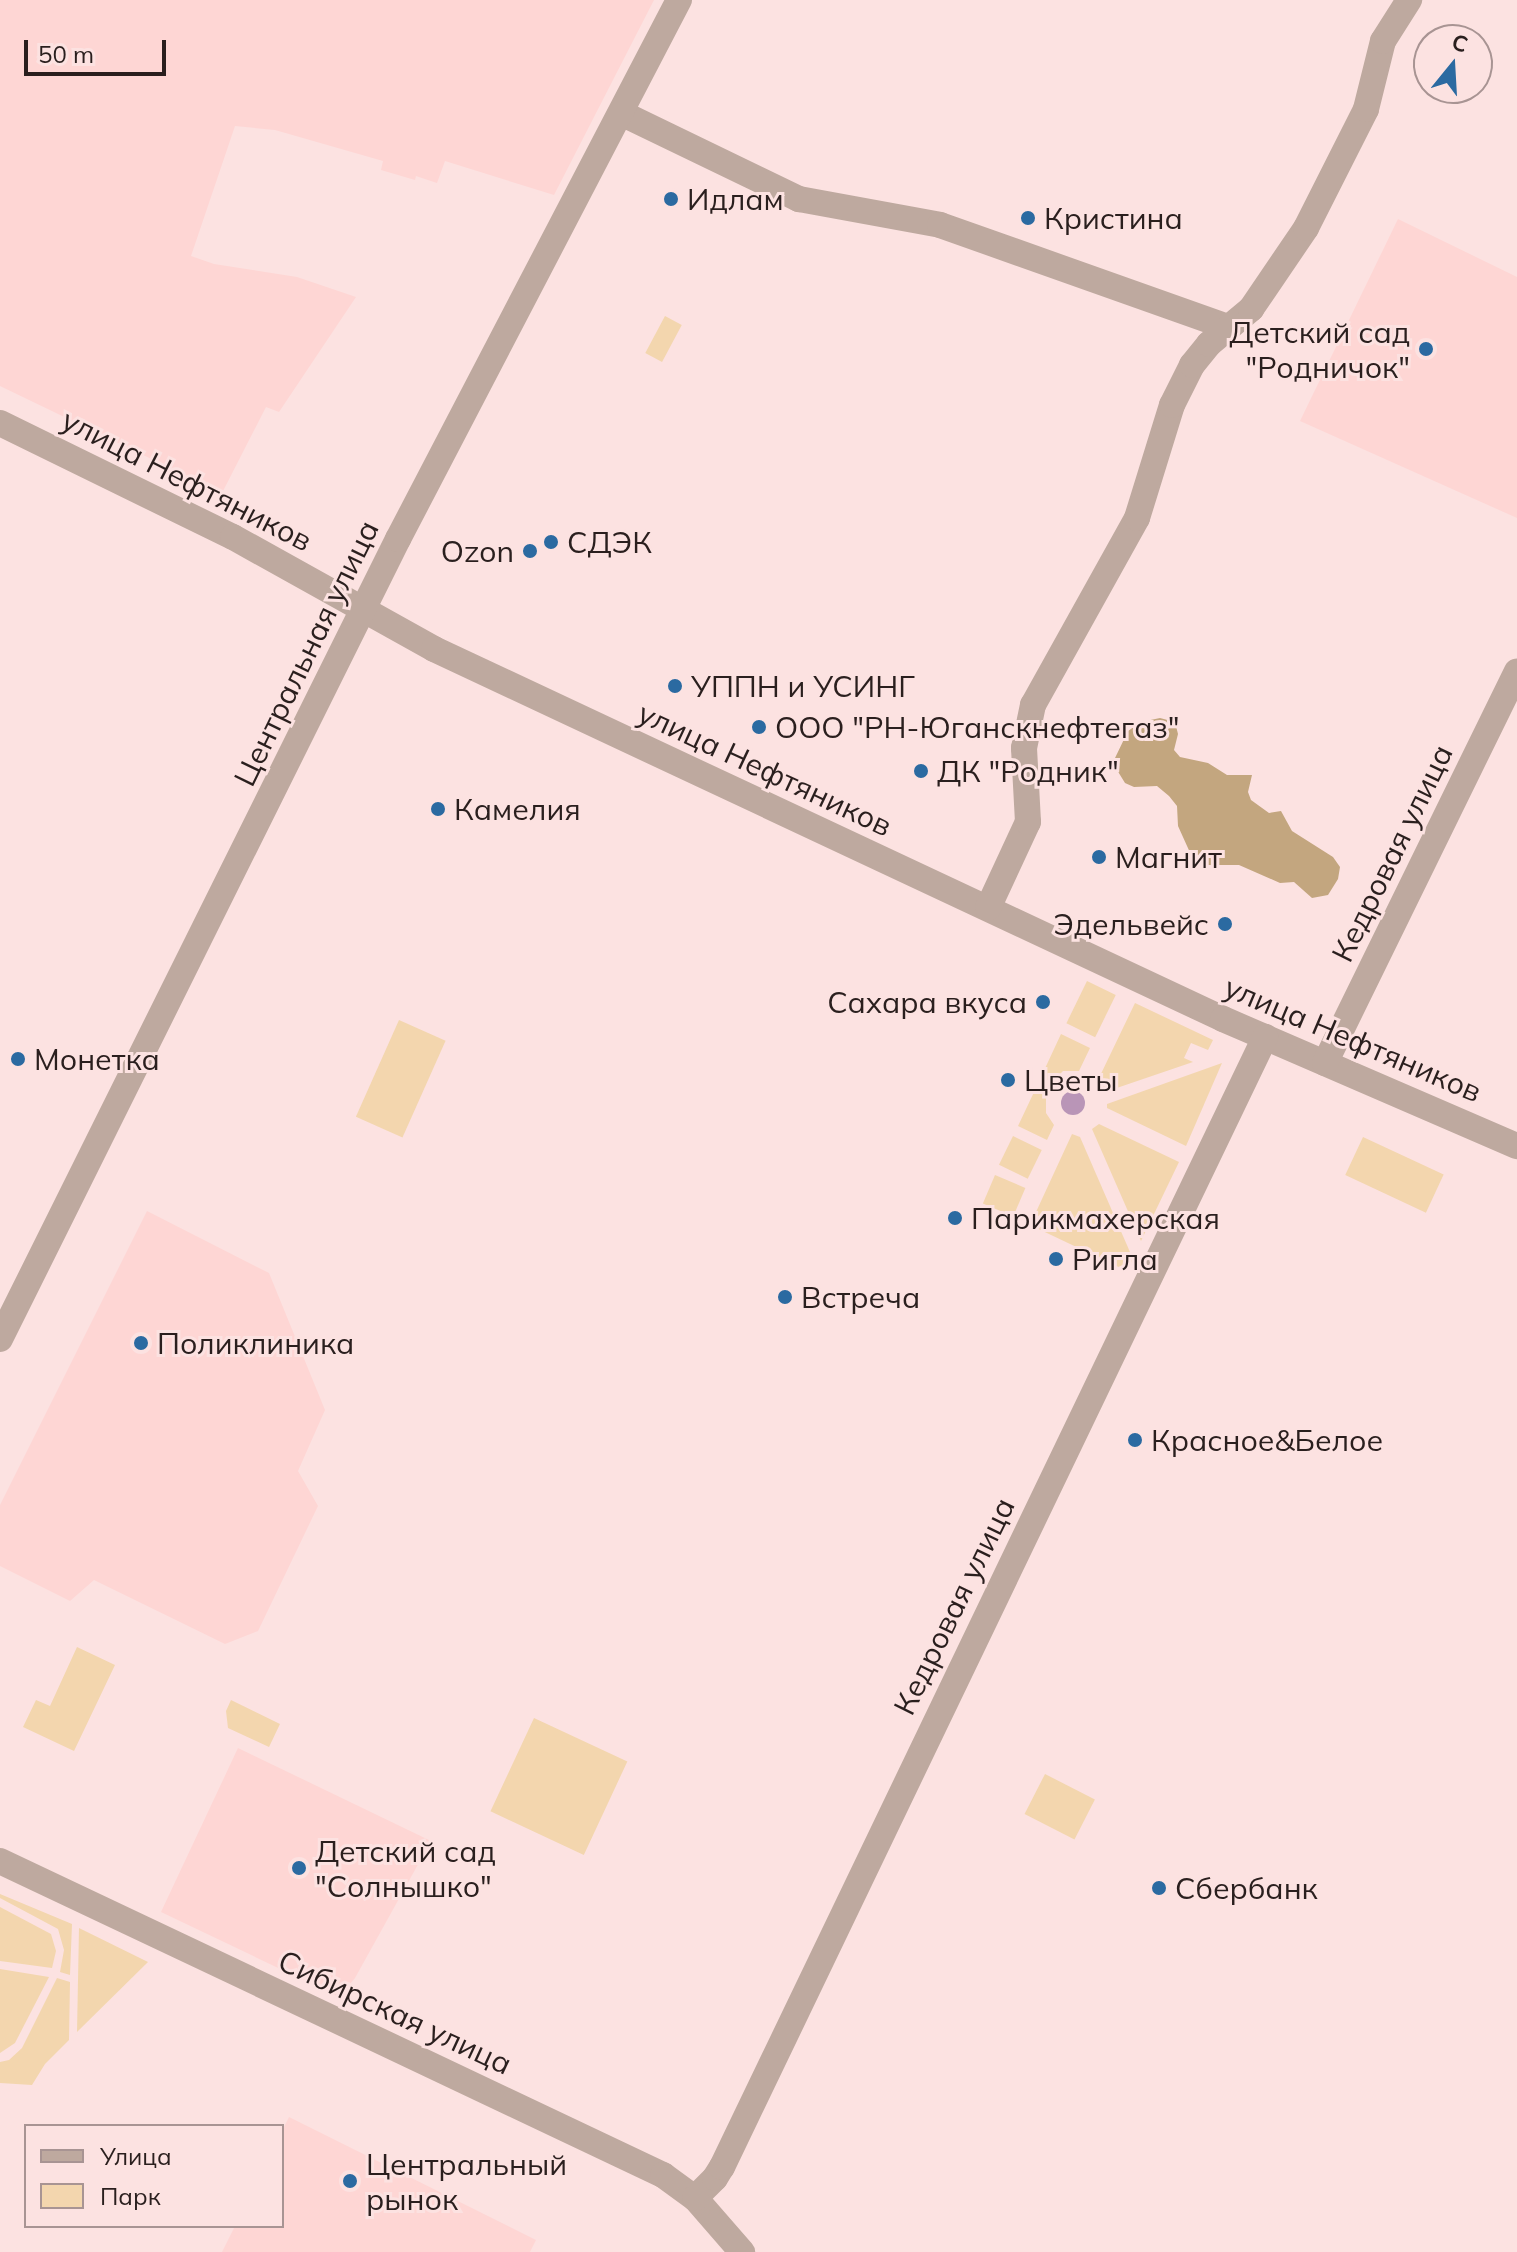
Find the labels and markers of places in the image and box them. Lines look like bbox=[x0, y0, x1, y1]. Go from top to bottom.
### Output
place label: Идлам bbox=[687, 181, 784, 217]
marker: Идлам bbox=[662, 190, 680, 208]
place label: Кристина bbox=[1044, 200, 1183, 236]
marker: Кристина bbox=[1019, 209, 1037, 227]
place label: Детский сад "Родничок" bbox=[1229, 314, 1410, 384]
marker: Детский сад "Родничок" bbox=[1417, 340, 1435, 358]
place label: СДЭК bbox=[567, 524, 652, 560]
place label: Ozon bbox=[441, 533, 514, 569]
marker: СДЭК bbox=[542, 533, 560, 551]
marker: Ozon bbox=[521, 542, 539, 560]
place label: УППН и УСИНГ bbox=[691, 668, 915, 704]
marker: УППН и УСИНГ bbox=[666, 677, 684, 695]
place label: ООО "РН-Юганскнефтегаз" bbox=[775, 709, 1179, 745]
marker: ООО "РН-Юганскнефтегаз" bbox=[750, 718, 768, 736]
place label: ДК "Родник" bbox=[937, 753, 1119, 789]
marker: ДК "Родник" bbox=[912, 762, 930, 780]
place label: Камелия bbox=[454, 791, 581, 827]
marker: Камелия bbox=[429, 800, 447, 818]
place label: Магнит bbox=[1115, 839, 1222, 875]
marker: Магнит bbox=[1090, 848, 1108, 866]
place label: Эдельвейс bbox=[1053, 906, 1209, 942]
marker: Эдельвейс bbox=[1216, 915, 1234, 933]
place label: Сахара вкуса bbox=[827, 984, 1027, 1020]
marker: Сахара вкуса bbox=[1034, 993, 1052, 1011]
place label: Монетка bbox=[34, 1041, 160, 1077]
marker: Монетка bbox=[9, 1050, 27, 1068]
place label: Цветы bbox=[1024, 1062, 1117, 1098]
marker: Цветы bbox=[999, 1071, 1017, 1089]
place label: Парикмахерская bbox=[971, 1200, 1220, 1236]
marker: Парикмахерская bbox=[946, 1209, 964, 1227]
place label: Ригла bbox=[1072, 1241, 1158, 1277]
marker: Ригла bbox=[1047, 1250, 1065, 1268]
place label: Встреча bbox=[801, 1279, 920, 1315]
marker: Встреча bbox=[776, 1288, 794, 1306]
place label: Поликлиника bbox=[157, 1325, 354, 1361]
marker: Поликлиника bbox=[132, 1334, 150, 1352]
place label: Красное&Белое bbox=[1151, 1422, 1383, 1458]
marker: Красное&Белое bbox=[1126, 1431, 1144, 1449]
place label: Детский сад "Солнышко" bbox=[315, 1833, 496, 1904]
marker: Детский сад "Солнышко" bbox=[290, 1859, 308, 1877]
place label: Сбербанк bbox=[1175, 1870, 1318, 1906]
marker: Сбербанк bbox=[1150, 1879, 1168, 1897]
place label: Центральный рынок bbox=[366, 2146, 567, 2216]
marker: Центральный рынок bbox=[341, 2172, 359, 2190]

